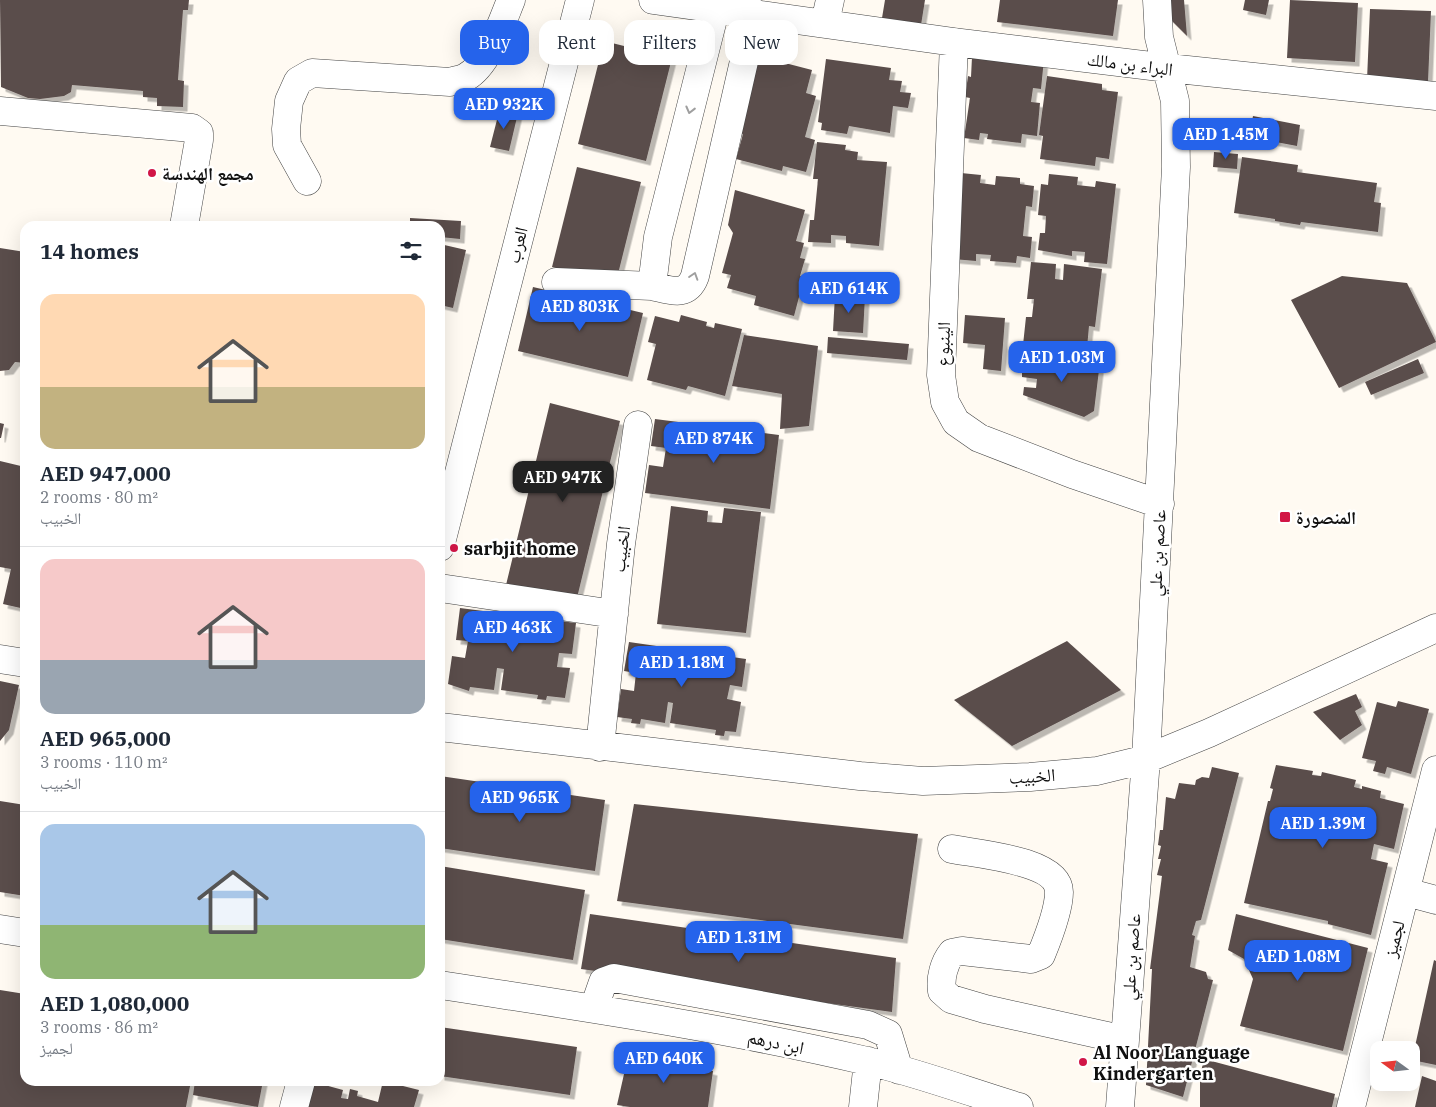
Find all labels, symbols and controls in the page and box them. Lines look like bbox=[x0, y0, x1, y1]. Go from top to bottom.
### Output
chip: Buy bbox=[460, 20, 529, 65]
chip: Rent bbox=[539, 20, 614, 65]
chip: Filters bbox=[624, 20, 715, 65]
chip: New bbox=[725, 20, 798, 65]
street label: البراء بن مالك bbox=[1086, 47, 1174, 81]
pin: AED 932K bbox=[452, 88, 556, 130]
text: AED 932K bbox=[465, 94, 543, 114]
one-way arrow bbox=[685, 106, 696, 115]
pin: AED 1.45M bbox=[1169, 118, 1283, 160]
text: AED 1.45M bbox=[1183, 124, 1269, 144]
place label: مجمع الهندسة bbox=[162, 162, 254, 186]
marker: مجمع الهندسة bbox=[146, 167, 158, 179]
street label: العرب bbox=[501, 224, 533, 266]
text: 14 homes bbox=[40, 237, 139, 265]
icon: filters bbox=[397, 237, 425, 265]
one-way arrow bbox=[689, 272, 699, 280]
pin: AED 614K bbox=[797, 272, 901, 314]
text: AED 614K bbox=[810, 278, 888, 298]
pin: AED 803K bbox=[528, 290, 632, 332]
text: AED 803K bbox=[541, 296, 619, 316]
street label: الينبوع bbox=[931, 321, 955, 367]
icon: home bbox=[188, 326, 278, 416]
pin: AED 1.03M bbox=[1005, 340, 1119, 383]
text: AED 1.03M bbox=[1019, 347, 1105, 367]
pin: AED 874K bbox=[662, 422, 766, 464]
text: AED 874K bbox=[675, 428, 753, 448]
text: AED 947,000 bbox=[40, 459, 171, 487]
pin: AED 947K bbox=[511, 460, 615, 503]
text: AED 947K bbox=[524, 467, 602, 487]
text: 2 rooms · 80 m² bbox=[40, 487, 158, 507]
place label: المنصورة bbox=[1296, 506, 1356, 529]
text: الخبيب bbox=[40, 508, 81, 528]
street label: عاصم بن علي bbox=[1143, 509, 1174, 597]
marker: المنصورة bbox=[1278, 510, 1292, 524]
street label: الخبيب bbox=[607, 525, 635, 573]
place label: sarbjit home bbox=[464, 537, 576, 560]
marker: sarbjit home bbox=[448, 542, 460, 554]
icon: home bbox=[188, 592, 278, 682]
pin: AED 463K bbox=[461, 610, 565, 653]
text: AED 463K bbox=[474, 617, 552, 637]
pin: AED 1.18M bbox=[625, 646, 739, 688]
text: AED 1.18M bbox=[639, 652, 725, 672]
text: AED 965,000 bbox=[40, 724, 171, 752]
text: 3 rooms · 110 m² bbox=[40, 752, 168, 772]
street label: الخبيب bbox=[1008, 763, 1056, 789]
text: الخبيب bbox=[40, 773, 81, 793]
pin: AED 965K bbox=[468, 780, 572, 823]
text: AED 965K bbox=[481, 787, 559, 807]
pin: AED 1.39M bbox=[1266, 806, 1380, 849]
text: AED 1.39M bbox=[1280, 813, 1366, 833]
icon: home bbox=[188, 857, 278, 947]
street label: عاصم بن علي bbox=[1116, 913, 1149, 1001]
street label: لجميز bbox=[1378, 918, 1410, 961]
pin: AED 1.31M bbox=[682, 920, 796, 963]
text: AED 1.31M bbox=[696, 927, 782, 947]
pin: AED 1.08M bbox=[1241, 940, 1355, 982]
text: AED 1.08M bbox=[1255, 946, 1341, 966]
text: AED 1,080,000 bbox=[40, 989, 189, 1017]
text: 3 rooms · 86 m² bbox=[40, 1017, 158, 1037]
street label: ابن درهم bbox=[746, 1025, 806, 1060]
text: لجميز bbox=[40, 1038, 73, 1058]
place label: Al Noor Language Kindergarten bbox=[1093, 1041, 1250, 1085]
north arrow bbox=[1370, 1041, 1420, 1091]
map controls bbox=[1370, 1041, 1420, 1091]
pin: AED 640K bbox=[612, 1042, 716, 1084]
text: AED 640K bbox=[625, 1048, 703, 1068]
marker: Al Noor Language Kindergarten bbox=[1077, 1056, 1089, 1068]

